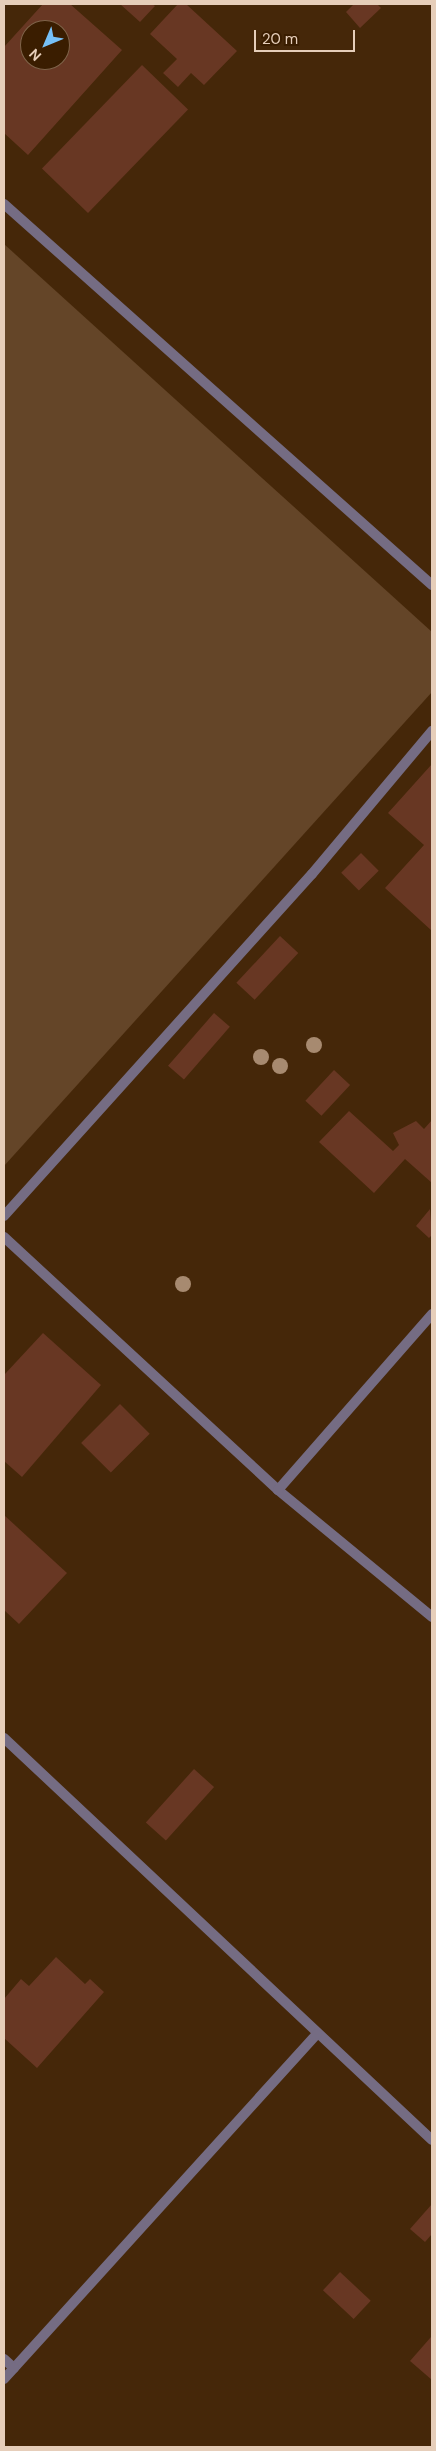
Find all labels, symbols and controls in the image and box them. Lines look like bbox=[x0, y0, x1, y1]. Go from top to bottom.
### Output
north arrow bbox=[20, 20, 70, 70]
scale bar bbox=[256, 20, 357, 52]
text: 20 m bbox=[262, 29, 298, 49]
text: N bbox=[25, 45, 45, 65]

